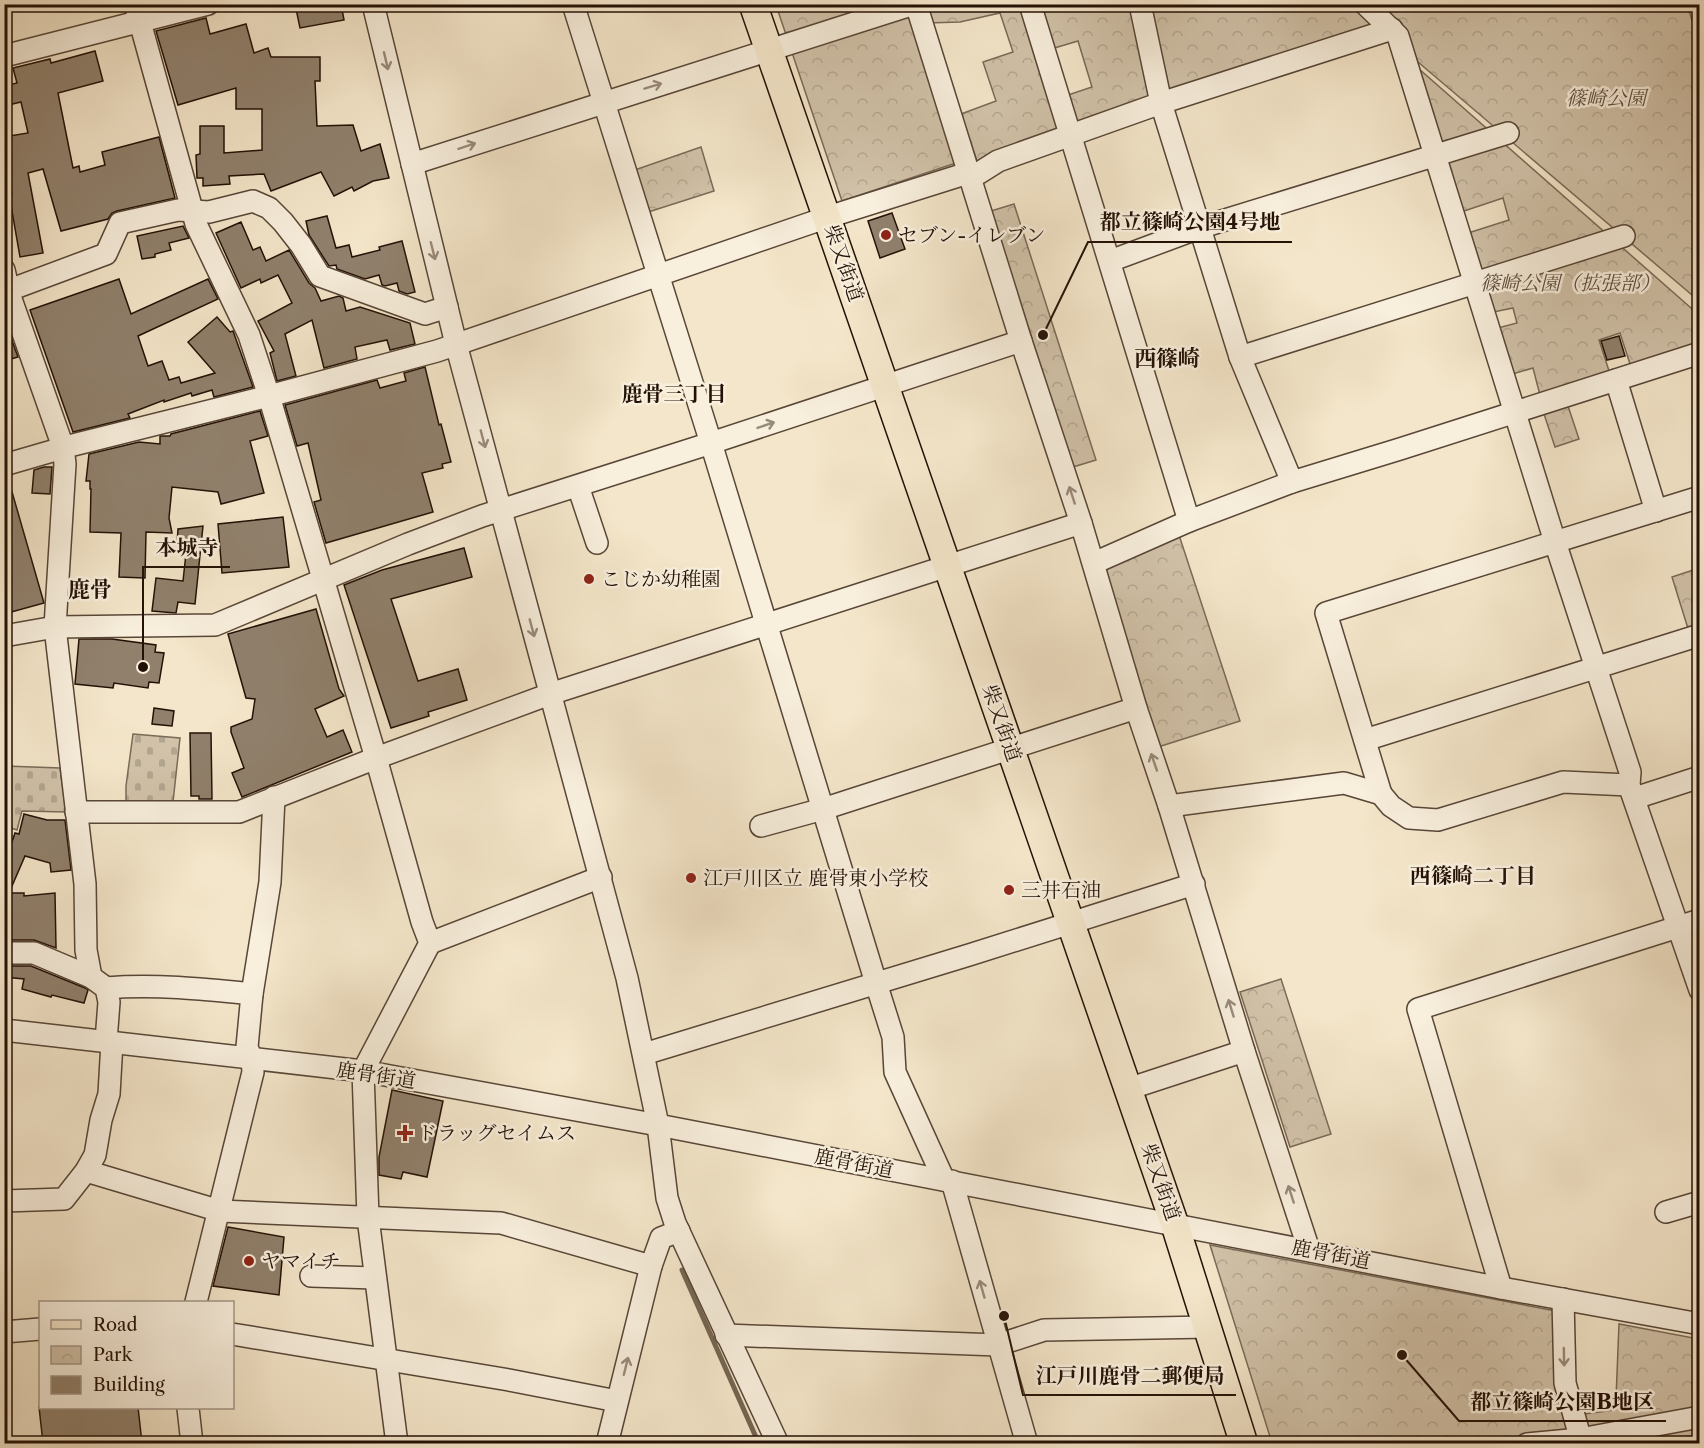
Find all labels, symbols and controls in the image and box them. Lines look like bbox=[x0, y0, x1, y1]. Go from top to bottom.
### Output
one-way arrow bbox=[381, 52, 393, 71]
one-way arrow bbox=[643, 80, 662, 91]
park label: 篠崎公園 bbox=[1566, 86, 1649, 110]
one-way arrow bbox=[457, 140, 476, 151]
callout: 都立篠崎公園4号地 bbox=[1088, 203, 1292, 242]
text: 都立篠崎公園4号地 bbox=[1100, 209, 1280, 234]
street label: 柴又街道 bbox=[820, 221, 868, 305]
place label: セブン-イレブン bbox=[898, 223, 1046, 247]
marker: セブン-イレブン bbox=[879, 228, 893, 242]
one-way arrow bbox=[428, 241, 440, 260]
park label: 篠崎公園（拡張部） bbox=[1480, 271, 1660, 295]
district label: 西篠崎 bbox=[1134, 345, 1200, 372]
district label: 鹿骨三丁目 bbox=[622, 381, 727, 406]
one-way arrow bbox=[756, 418, 775, 429]
one-way arrow bbox=[477, 430, 489, 449]
one-way arrow bbox=[1066, 486, 1077, 505]
callout: 本城寺 bbox=[143, 528, 230, 567]
text: 本城寺 bbox=[156, 535, 219, 560]
place label: こじか幼稚園 bbox=[601, 567, 721, 591]
marker: こじか幼稚園 bbox=[582, 572, 596, 586]
district label: 鹿骨 bbox=[68, 576, 112, 603]
one-way arrow bbox=[527, 618, 539, 637]
street label: 柴又街道 bbox=[978, 681, 1026, 765]
one-way arrow bbox=[1148, 753, 1159, 772]
district label: 西篠崎二丁目 bbox=[1410, 863, 1536, 888]
place label: 江戸川区立 鹿骨東小学校 bbox=[703, 866, 928, 890]
marker: 江戸川区立 鹿骨東小学校 bbox=[684, 871, 698, 885]
place label: 三井石油 bbox=[1021, 878, 1101, 902]
marker: 三井石油 bbox=[1002, 883, 1016, 897]
one-way arrow bbox=[1225, 999, 1236, 1018]
street label: 鹿骨街道 bbox=[335, 1057, 417, 1093]
place label: ドラッグセイムス bbox=[417, 1121, 576, 1145]
marker: ドラッグセイムス bbox=[398, 1126, 412, 1140]
street label: 柴又街道 bbox=[1137, 1140, 1185, 1224]
street label: 鹿骨街道 bbox=[812, 1144, 896, 1182]
one-way arrow bbox=[1284, 1185, 1295, 1204]
street label: 鹿骨街道 bbox=[1289, 1235, 1373, 1273]
place label: ヤマイチ bbox=[261, 1249, 341, 1273]
marker: ヤマイチ bbox=[242, 1254, 256, 1268]
one-way arrow bbox=[976, 1280, 987, 1299]
legend bbox=[39, 1301, 234, 1409]
text: Road bbox=[93, 1314, 138, 1336]
text: Park bbox=[93, 1344, 134, 1366]
one-way arrow bbox=[1559, 1347, 1570, 1367]
callout: 江戸川鹿骨二郵便局 bbox=[1023, 1356, 1236, 1395]
one-way arrow bbox=[620, 1357, 632, 1376]
text: 江戸川鹿骨二郵便局 bbox=[1036, 1363, 1225, 1388]
text: Building bbox=[93, 1374, 165, 1396]
callout: 都立篠崎公園B地区 bbox=[1459, 1382, 1666, 1421]
text: 都立篠崎公園B地区 bbox=[1470, 1389, 1654, 1414]

